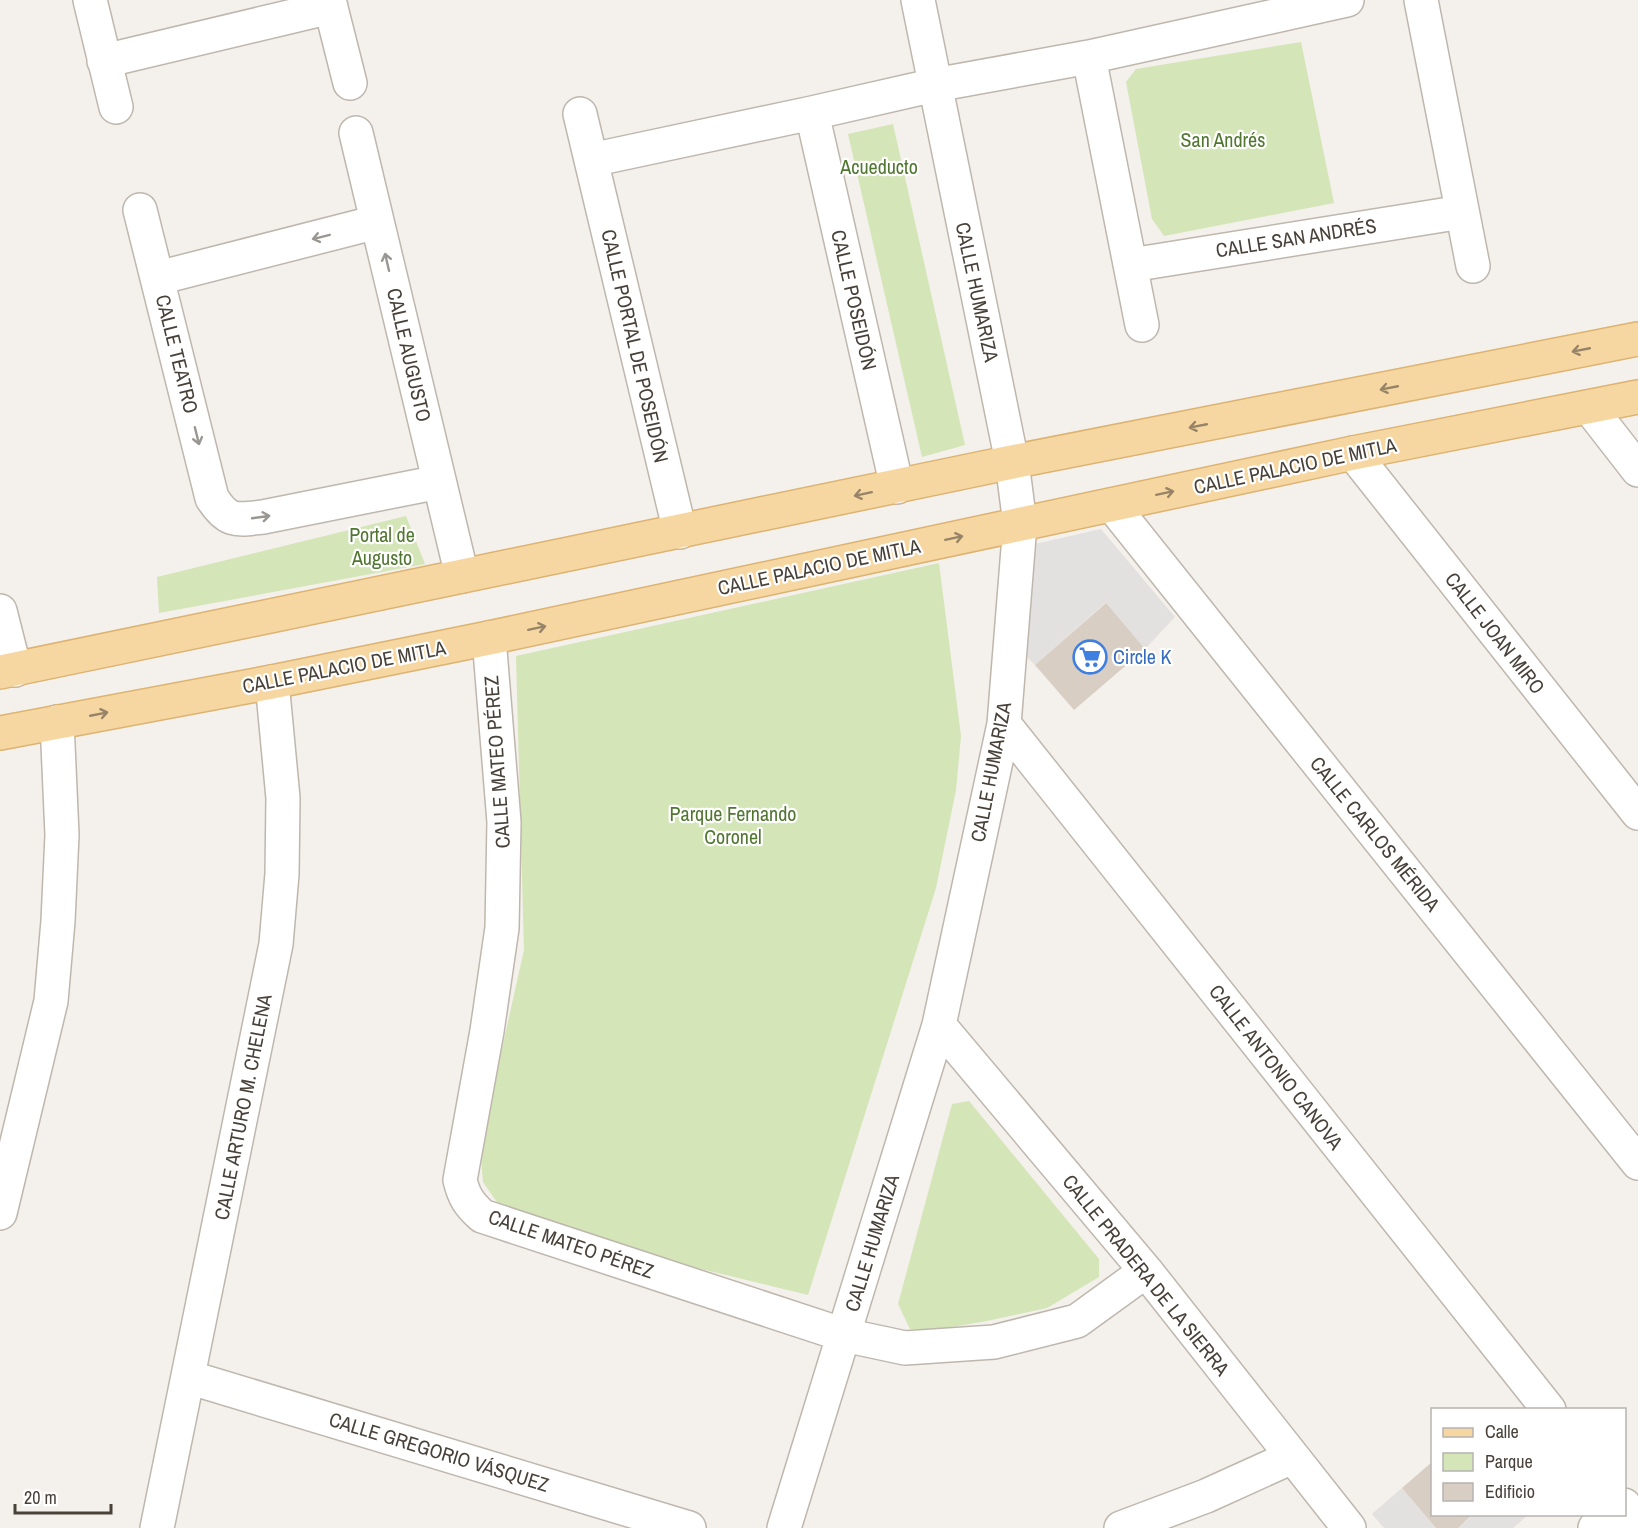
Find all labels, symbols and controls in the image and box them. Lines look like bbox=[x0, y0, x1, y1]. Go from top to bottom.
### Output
park label: San Andrés bbox=[1181, 126, 1265, 153]
park label: Acueducto bbox=[839, 153, 918, 180]
street label: CALLE SAN ANDRÉS bbox=[1214, 211, 1378, 264]
street label: CALLE HUMARIZA bbox=[950, 220, 1005, 364]
street label: CALLE PORTAL DE POSEIDÓN bbox=[596, 227, 675, 465]
street label: CALLE POSEIDÓN bbox=[825, 227, 884, 373]
one-way arrow bbox=[311, 231, 330, 243]
one-way arrow bbox=[380, 253, 392, 272]
street label: CALLE AUGUSTO bbox=[381, 285, 438, 424]
street label: CALLE TEATRO bbox=[150, 292, 205, 416]
one-way arrow bbox=[1571, 345, 1591, 356]
one-way arrow bbox=[1380, 383, 1400, 394]
one-way arrow bbox=[1189, 421, 1208, 432]
one-way arrow bbox=[192, 427, 204, 446]
street label: CALLE PALACIO DE MITLA bbox=[1191, 431, 1399, 500]
one-way arrow bbox=[1155, 487, 1174, 498]
one-way arrow bbox=[854, 489, 873, 500]
one-way arrow bbox=[251, 512, 270, 523]
park label: Portal de Augusto bbox=[349, 521, 415, 571]
street label: CALLE PALACIO DE MITLA bbox=[715, 532, 923, 601]
one-way arrow bbox=[943, 532, 963, 543]
street label: CALLE JOAN MIRO bbox=[1439, 566, 1551, 699]
one-way arrow bbox=[528, 621, 547, 633]
street label: CALLE PALACIO DE MITLA bbox=[240, 634, 448, 699]
supermarket icon: Circle K bbox=[1072, 639, 1108, 675]
place label: Circle K bbox=[1113, 643, 1171, 670]
street label: CALLE MATEO PÉREZ bbox=[477, 675, 516, 849]
street label: CALLE HUMARIZA bbox=[964, 700, 1017, 844]
one-way arrow bbox=[88, 708, 108, 719]
street label: CALLE CARLOS MÉRIDA bbox=[1304, 750, 1446, 917]
park label: Parque Fernando Coronel bbox=[670, 800, 796, 850]
street label: CALLE ANTONIO CANOVA bbox=[1203, 979, 1349, 1155]
street label: CALLE ARTURO M. CHELENA bbox=[207, 992, 278, 1222]
street label: CALLE PRADERA DE LA SIERRA bbox=[1057, 1168, 1236, 1381]
street label: CALLE HUMARIZA bbox=[838, 1171, 905, 1315]
street label: CALLE MATEO PÉREZ bbox=[485, 1203, 657, 1284]
street label: CALLE GREGORIO VÁSQUEZ bbox=[326, 1405, 552, 1498]
legend bbox=[1431, 1408, 1626, 1516]
text: Calle bbox=[1485, 1419, 1519, 1444]
text: Parque bbox=[1485, 1449, 1533, 1474]
scale bar bbox=[15, 1477, 111, 1515]
text: Edificio bbox=[1485, 1479, 1535, 1504]
text: 20 m bbox=[24, 1485, 57, 1510]

